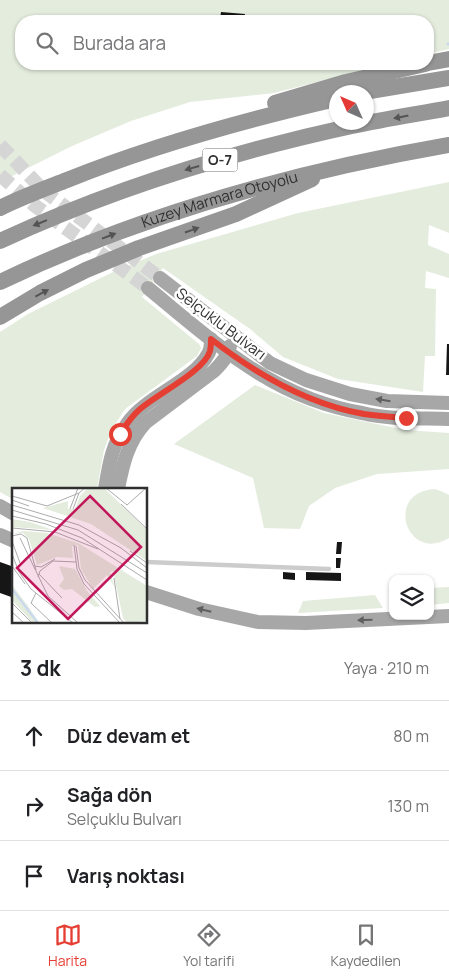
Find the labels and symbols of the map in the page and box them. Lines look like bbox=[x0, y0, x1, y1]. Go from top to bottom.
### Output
north arrow bbox=[329, 85, 374, 130]
one-way arrow bbox=[393, 113, 409, 121]
road number: O-7 bbox=[202, 148, 238, 172]
one-way arrow bbox=[185, 164, 200, 172]
street label: Kuzey Marmara Otoyolu bbox=[139, 166, 300, 233]
one-way arrow bbox=[33, 220, 47, 228]
one-way arrow bbox=[184, 226, 199, 233]
one-way arrow bbox=[102, 231, 116, 239]
street label: Selçuklu Bulvarı bbox=[172, 283, 271, 364]
one-way arrow bbox=[35, 288, 49, 297]
one-way arrow bbox=[375, 396, 391, 404]
route end bbox=[395, 407, 418, 430]
route start bbox=[109, 423, 132, 446]
inset map bbox=[12, 488, 148, 622]
one-way arrow bbox=[197, 606, 212, 614]
one-way arrow bbox=[357, 617, 373, 625]

